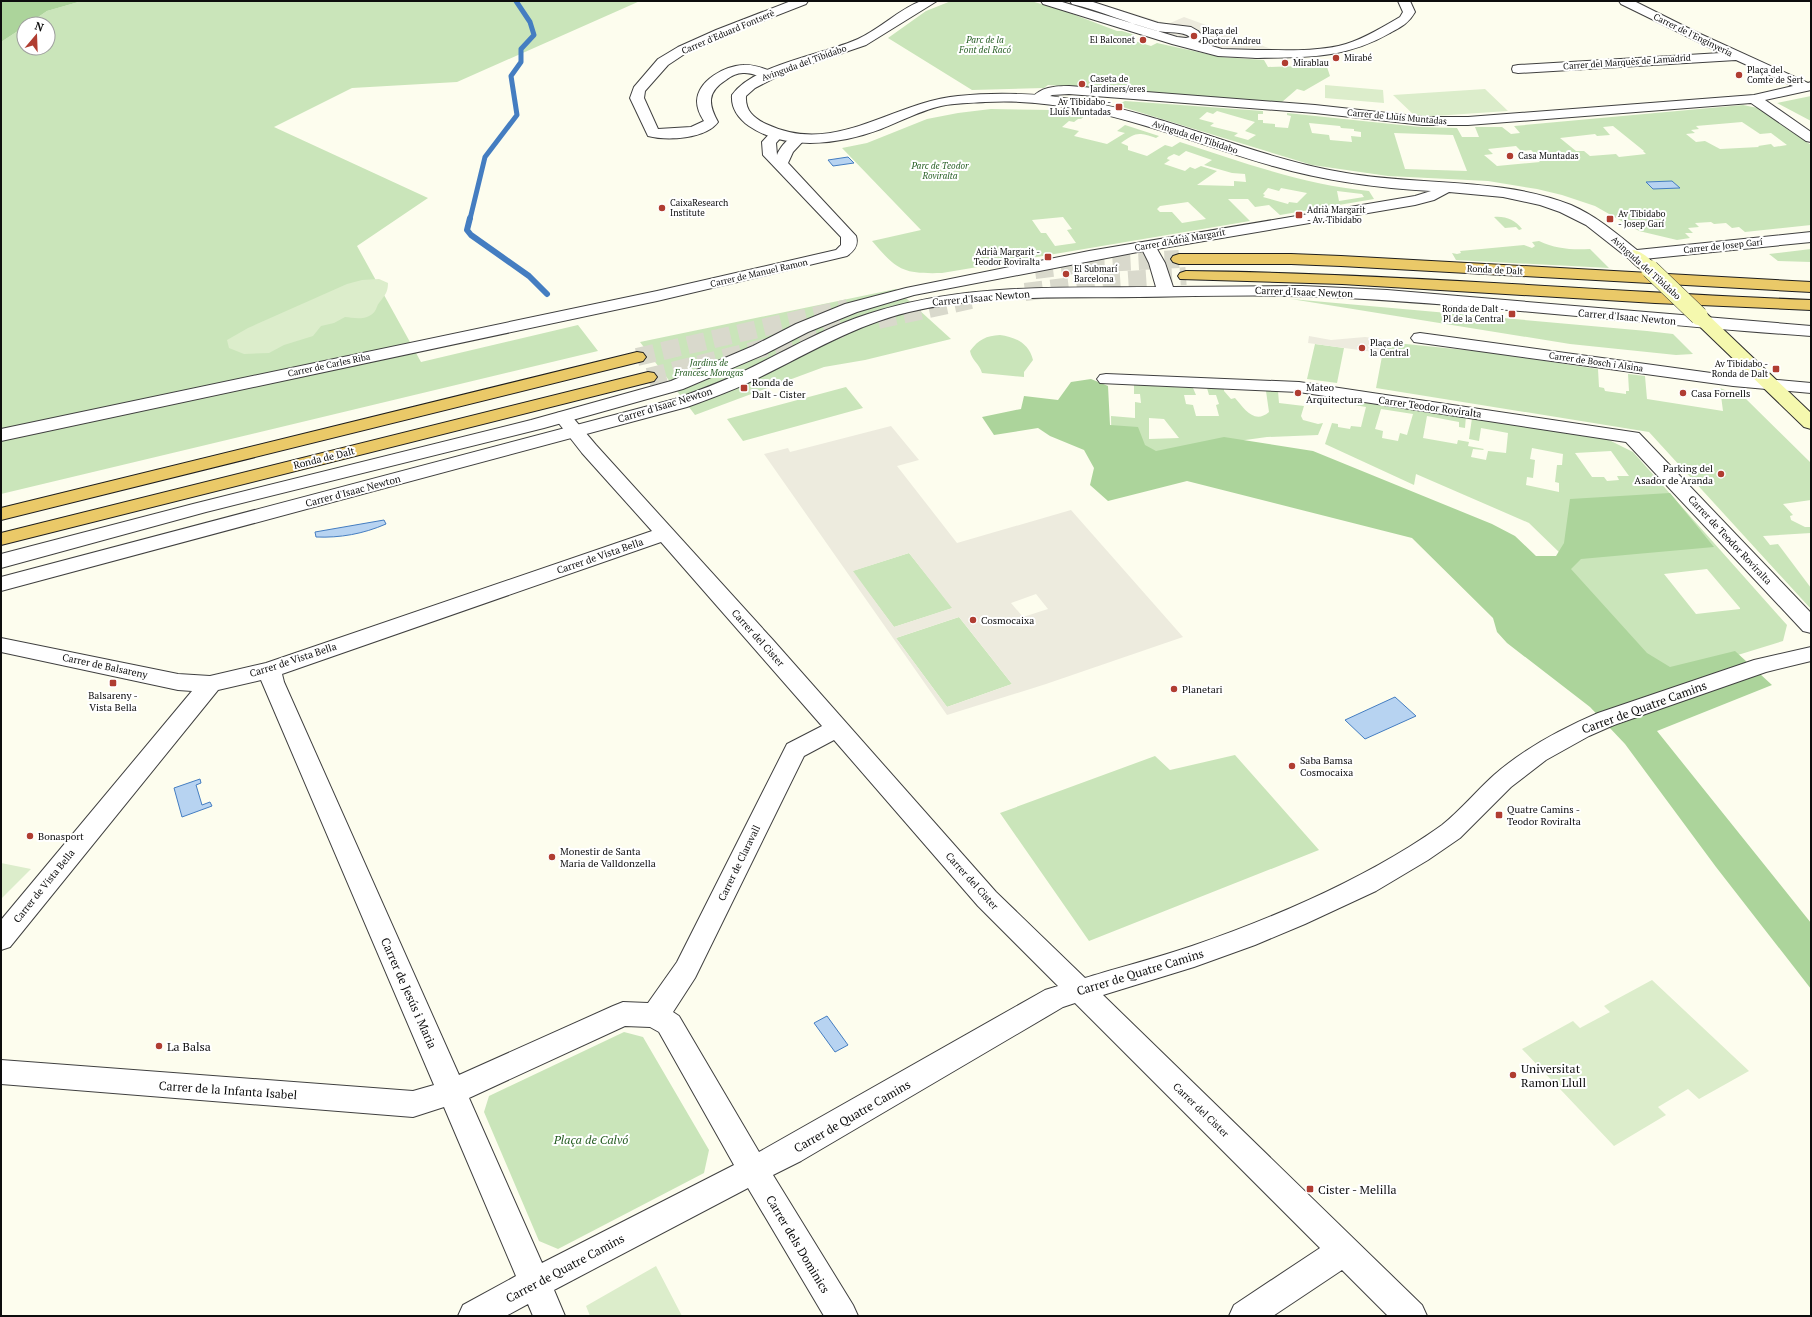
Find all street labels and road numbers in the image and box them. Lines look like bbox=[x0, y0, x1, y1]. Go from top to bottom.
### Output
street label: Carrer d'Eduard Fontserè bbox=[680, 7, 777, 57]
street label: Carrer de l'Enginyeria bbox=[1651, 11, 1735, 60]
street label: Avinguda del Tibidabo bbox=[760, 42, 848, 84]
street label: Carrer del Marquès de Lamadrid bbox=[1563, 52, 1691, 72]
street label: Carrer de Lluís Muntadas bbox=[1346, 107, 1448, 127]
street label: Avinguda del Tibidabo bbox=[1151, 117, 1239, 157]
street label: Carrer d'Adrià Margarit bbox=[1134, 226, 1227, 254]
street label: Avinguda del Tibidabo bbox=[1609, 234, 1683, 302]
street label: Carrer de Josep Garí bbox=[1683, 236, 1764, 256]
street label: Carrer de Manuel Ramon bbox=[709, 256, 810, 290]
street label: Ronda de Dalt bbox=[1467, 263, 1524, 277]
street label: Carrer d'Isaac Newton bbox=[1255, 284, 1353, 300]
street label: Carrer d'Isaac Newton bbox=[932, 287, 1030, 309]
street label: Carrer d'Isaac Newton bbox=[1578, 306, 1676, 328]
street label: Carrer de Bosch i Alsina bbox=[1548, 349, 1644, 375]
street label: Carrer de Carles Riba bbox=[287, 350, 372, 380]
street label: Carrer d'Isaac Newton bbox=[616, 384, 714, 426]
street label: Carrer Teodor Roviralta bbox=[1377, 393, 1483, 421]
street label: Ronda de Dalt bbox=[292, 444, 356, 472]
street label: Carrer d'Isaac Newton bbox=[304, 472, 402, 510]
street label: Carrer de Teodor Roviralta bbox=[1685, 493, 1775, 587]
street label: Carrer de Vista Bella bbox=[555, 535, 645, 577]
street label: Carrer del Cister bbox=[729, 607, 787, 670]
street label: Carrer de Vista Bella bbox=[248, 640, 338, 680]
street label: Carrer de Balsareny bbox=[61, 651, 150, 682]
street label: Carrer de Quatre Camins bbox=[1579, 677, 1709, 737]
street label: Carrer de Claravall bbox=[715, 823, 763, 903]
street label: Carrer de Vista Bella bbox=[10, 847, 78, 925]
street label: Carrer del Cister bbox=[943, 850, 1001, 913]
street label: Carrer de Jesús i Maria bbox=[378, 935, 440, 1051]
street label: Carrer de Quatre Camins bbox=[1075, 946, 1205, 998]
street label: Carrer de Quatre Camins bbox=[791, 1076, 913, 1156]
street label: Carrer de la Infanta Isabel bbox=[158, 1078, 298, 1102]
street label: Carrer del Cister bbox=[1170, 1080, 1232, 1140]
street label: Carrer dels Dominics bbox=[763, 1192, 833, 1296]
street label: Carrer de Quatre Camins bbox=[503, 1230, 627, 1306]

